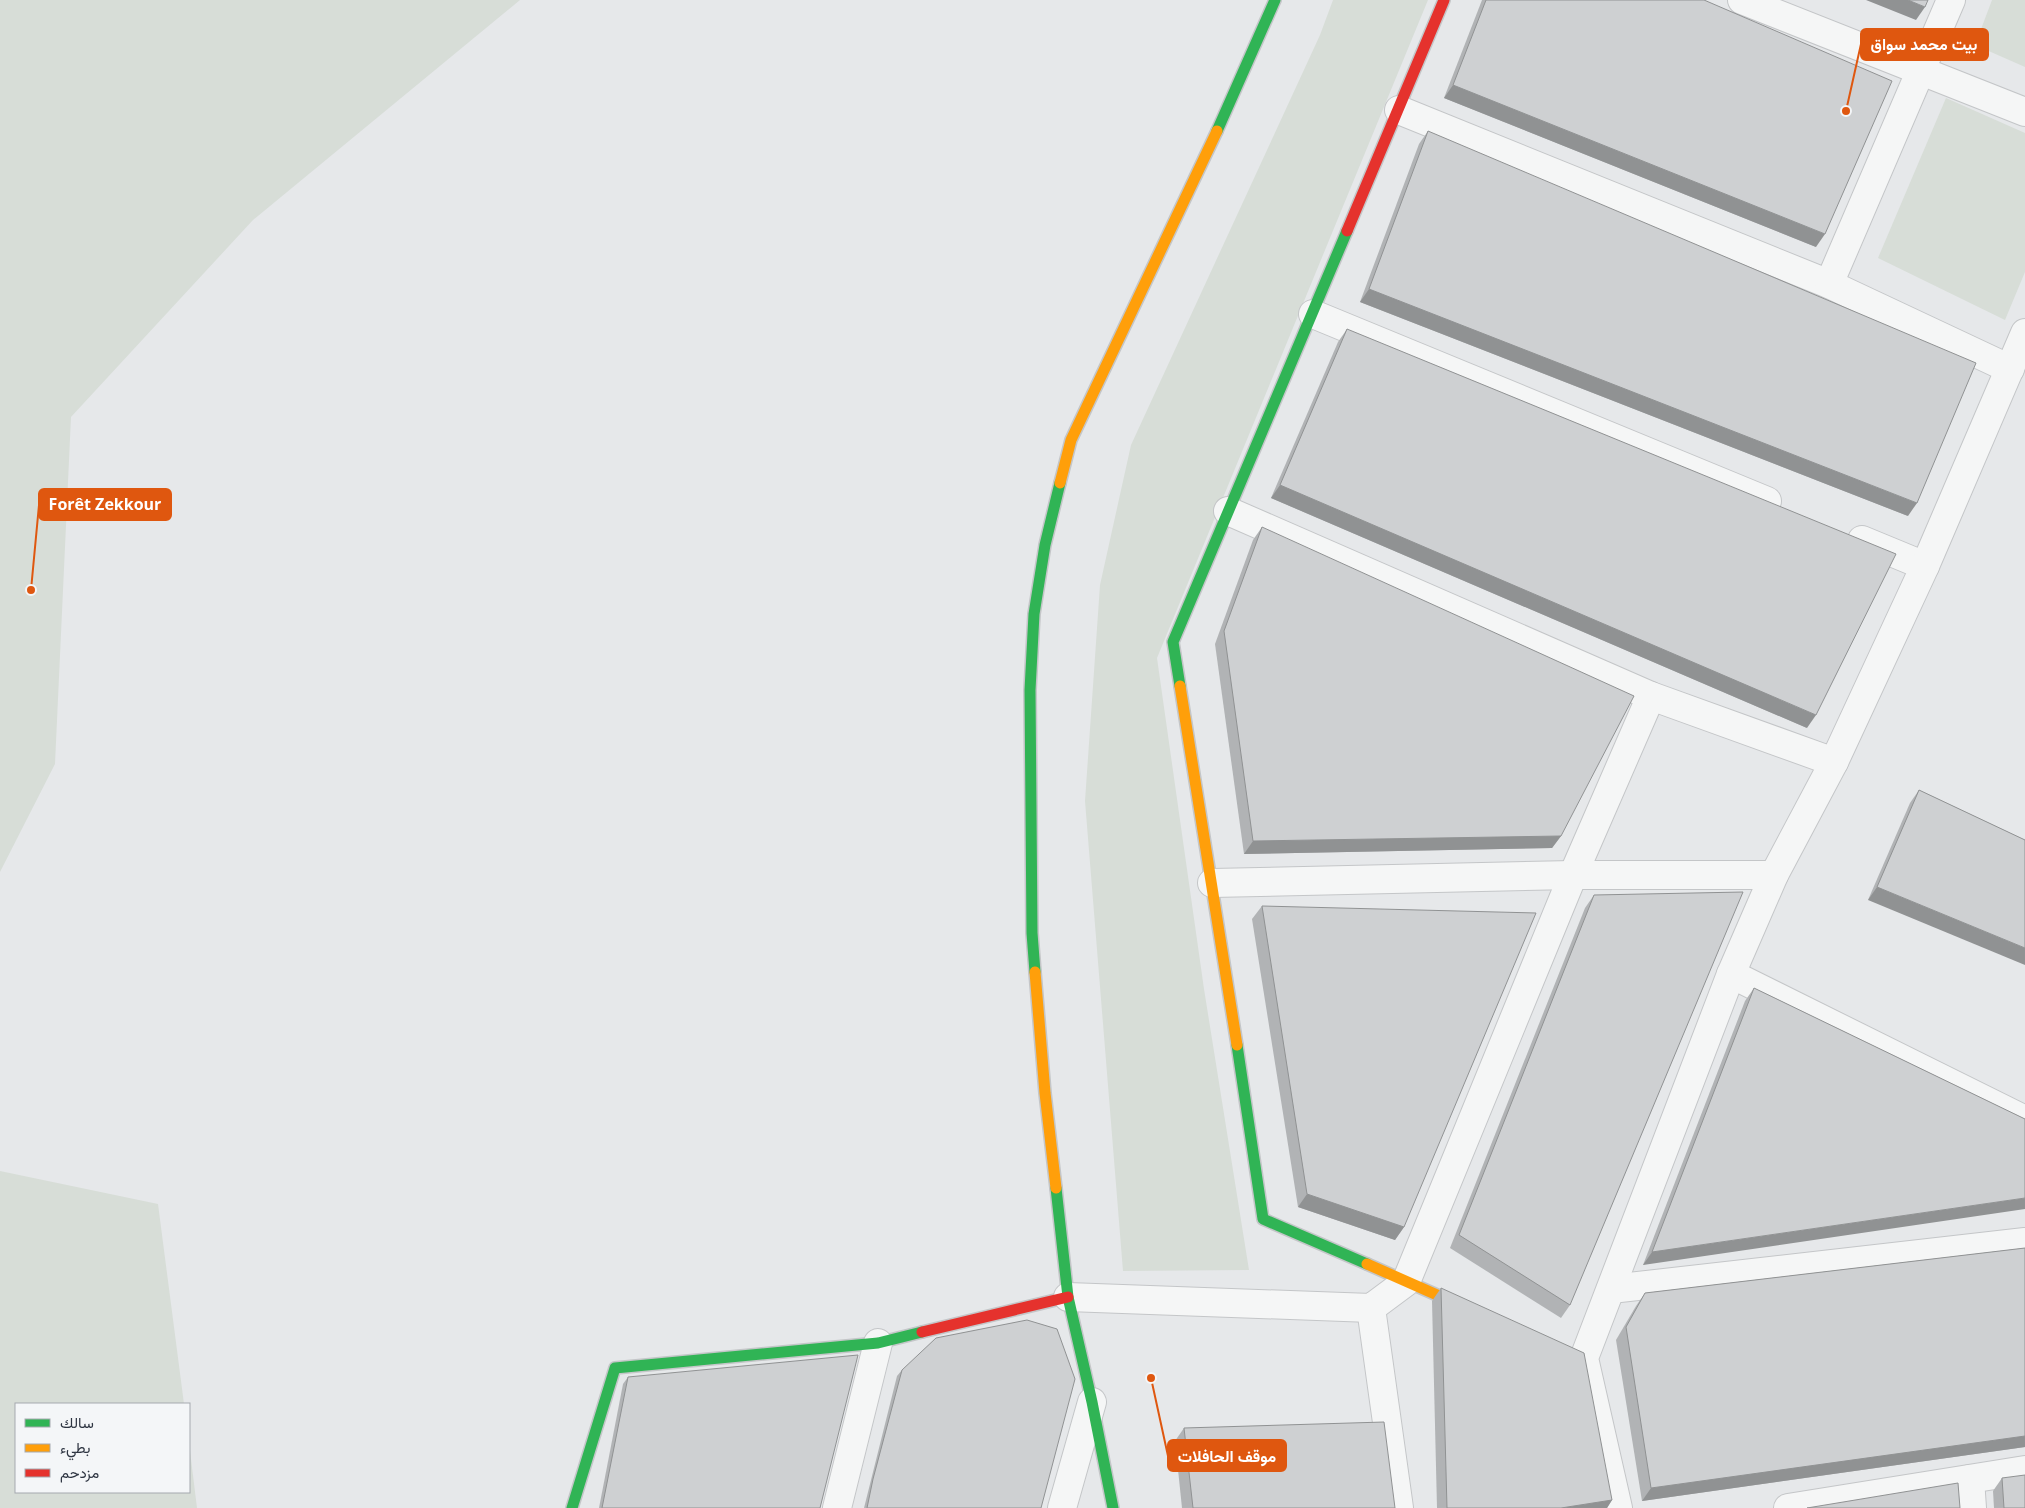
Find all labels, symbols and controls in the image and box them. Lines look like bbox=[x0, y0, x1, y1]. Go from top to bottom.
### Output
callout: بيت محمد سواق bbox=[1861, 29, 1988, 60]
text: بيت محمد سواق bbox=[1871, 33, 1978, 55]
callout: Forêt Zekkour bbox=[39, 489, 171, 520]
text: Forêt Zekkour bbox=[49, 493, 161, 515]
legend bbox=[15, 1403, 190, 1493]
text: سالك bbox=[60, 1412, 94, 1432]
text: بطيء bbox=[60, 1437, 90, 1461]
callout: موقف الحافلات bbox=[1168, 1440, 1286, 1471]
text: موقف الحافلات bbox=[1178, 1445, 1277, 1467]
text: مزدحم bbox=[60, 1462, 99, 1483]

